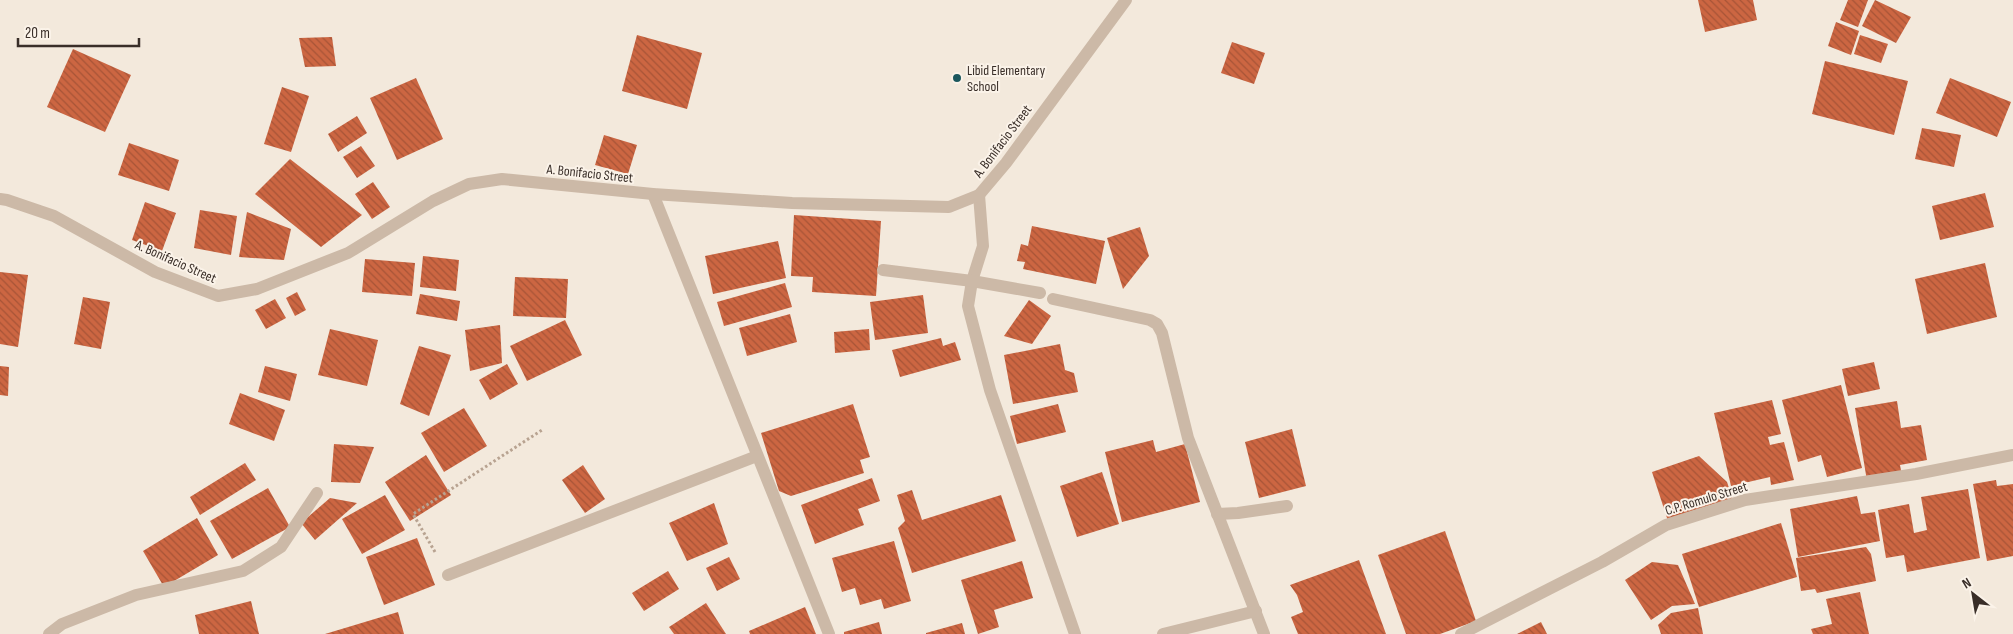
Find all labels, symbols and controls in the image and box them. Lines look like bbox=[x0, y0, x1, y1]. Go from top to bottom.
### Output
scale bar bbox=[18, 15, 139, 47]
text: 20 m bbox=[25, 24, 50, 43]
place label: Libid Elementary School bbox=[967, 62, 1046, 95]
marker: Libid Elementary School bbox=[951, 72, 963, 84]
street label: A. Bonifacio Street bbox=[969, 102, 1035, 182]
street label: A. Bonifacio Street bbox=[545, 160, 634, 186]
street label: A. Bonifacio Street bbox=[132, 236, 219, 287]
street label: C.P. Romulo Street bbox=[1663, 478, 1749, 519]
north arrow bbox=[1948, 569, 1998, 619]
text: N bbox=[1959, 574, 1974, 592]

